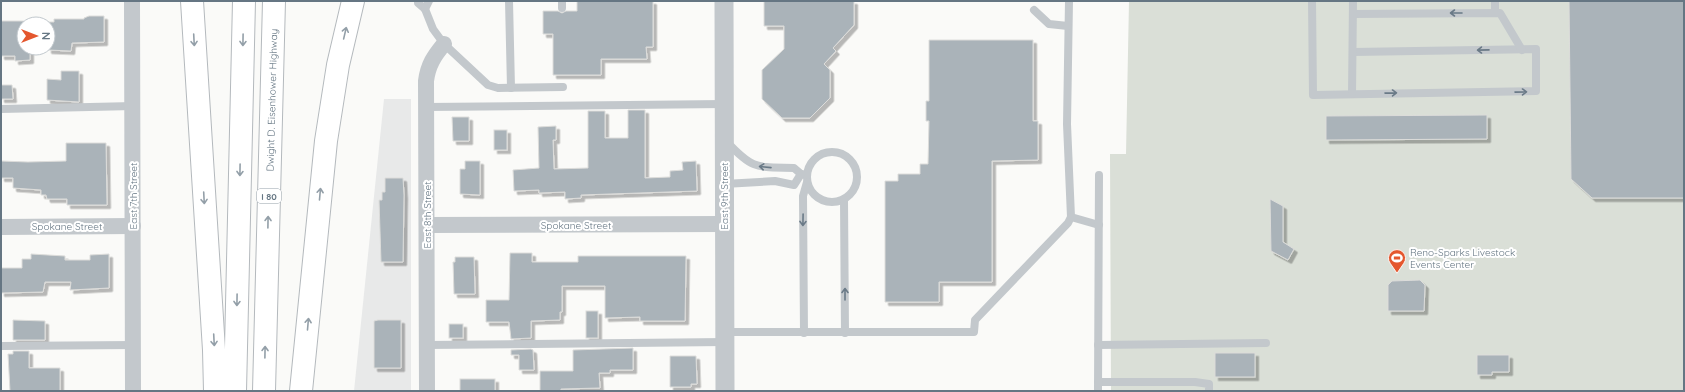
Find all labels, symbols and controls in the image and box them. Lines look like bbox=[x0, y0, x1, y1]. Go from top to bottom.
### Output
one-way arrow bbox=[1450, 9, 1463, 17]
north arrow bbox=[16, 16, 56, 56]
one-way arrow bbox=[342, 27, 350, 40]
street label: Dwight D. Eisenhower Highway bbox=[263, 29, 280, 172]
text: N bbox=[39, 32, 53, 40]
one-way arrow bbox=[191, 33, 198, 46]
one-way arrow bbox=[239, 33, 247, 46]
one-way arrow bbox=[1477, 46, 1490, 54]
one-way arrow bbox=[1514, 88, 1527, 96]
one-way arrow bbox=[1384, 90, 1397, 97]
street label: East 7th Street bbox=[127, 162, 140, 229]
street label: East 9th Street bbox=[718, 162, 731, 230]
one-way arrow bbox=[236, 163, 244, 176]
one-way arrow bbox=[759, 163, 772, 170]
street label: East 8th Street bbox=[421, 181, 434, 249]
one-way arrow bbox=[316, 188, 324, 201]
road number: I 80 bbox=[257, 189, 281, 203]
one-way arrow bbox=[200, 191, 207, 204]
one-way arrow bbox=[799, 213, 807, 226]
one-way arrow bbox=[265, 216, 272, 229]
street label: Spokane Street bbox=[541, 219, 612, 232]
street label: Spokane Street bbox=[32, 220, 103, 233]
place label: Reno-Sparks Livestock Events Center bbox=[1410, 246, 1515, 271]
sports icon: Reno-Sparks Livestock Events Center bbox=[1387, 248, 1407, 273]
one-way arrow bbox=[841, 288, 849, 301]
one-way arrow bbox=[233, 293, 241, 306]
one-way arrow bbox=[304, 318, 311, 331]
one-way arrow bbox=[210, 333, 217, 346]
one-way arrow bbox=[261, 346, 269, 359]

